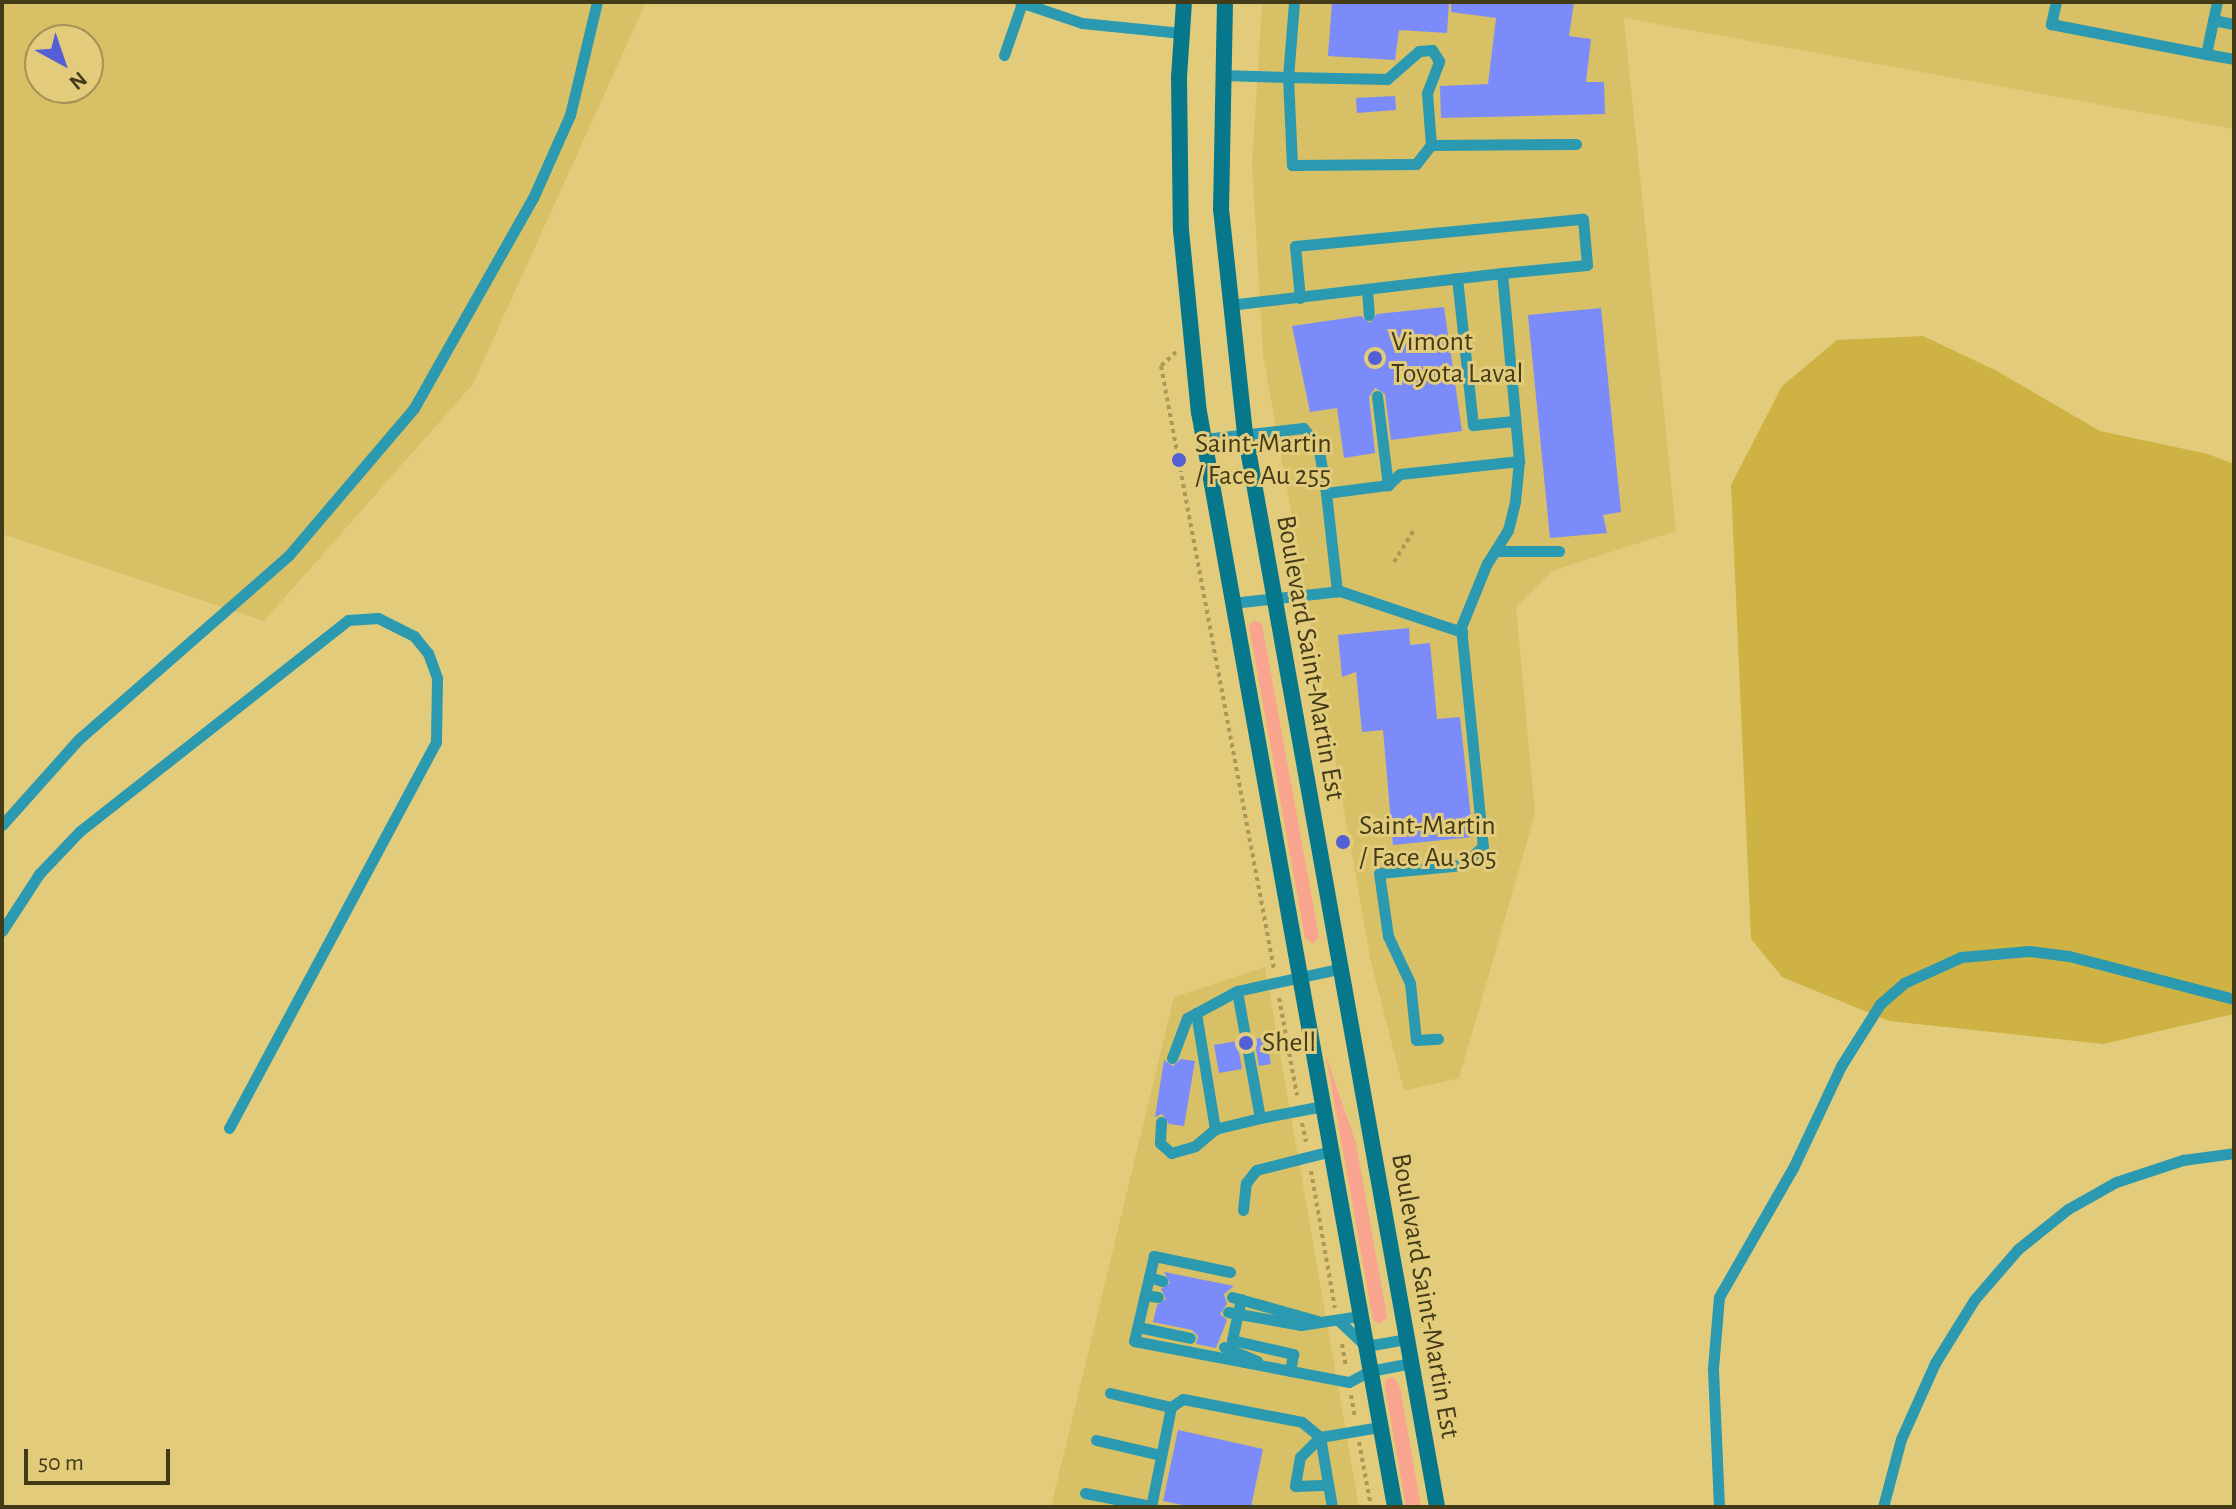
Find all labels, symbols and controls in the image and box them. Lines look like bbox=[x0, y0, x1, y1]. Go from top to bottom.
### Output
north arrow bbox=[24, 24, 104, 104]
text: N bbox=[65, 68, 91, 94]
place label: Vimont Toyota Laval bbox=[1391, 325, 1523, 391]
marker: Vimont Toyota Laval bbox=[1366, 349, 1384, 367]
place label: Saint-Martin / Face Au 255 bbox=[1195, 427, 1332, 493]
marker: Saint-Martin / Face Au 255 bbox=[1170, 451, 1188, 469]
street label: Boulevard Saint-Martin Est bbox=[1268, 513, 1352, 803]
place label: Saint-Martin / Face Au 305 bbox=[1359, 809, 1497, 875]
marker: Saint-Martin / Face Au 305 bbox=[1334, 833, 1352, 851]
place label: Shell bbox=[1262, 1026, 1316, 1060]
marker: Shell bbox=[1237, 1034, 1255, 1052]
street label: Boulevard Saint-Martin Est bbox=[1383, 1151, 1467, 1441]
scale bar bbox=[28, 1433, 174, 1483]
text: 50 m bbox=[38, 1451, 84, 1475]

